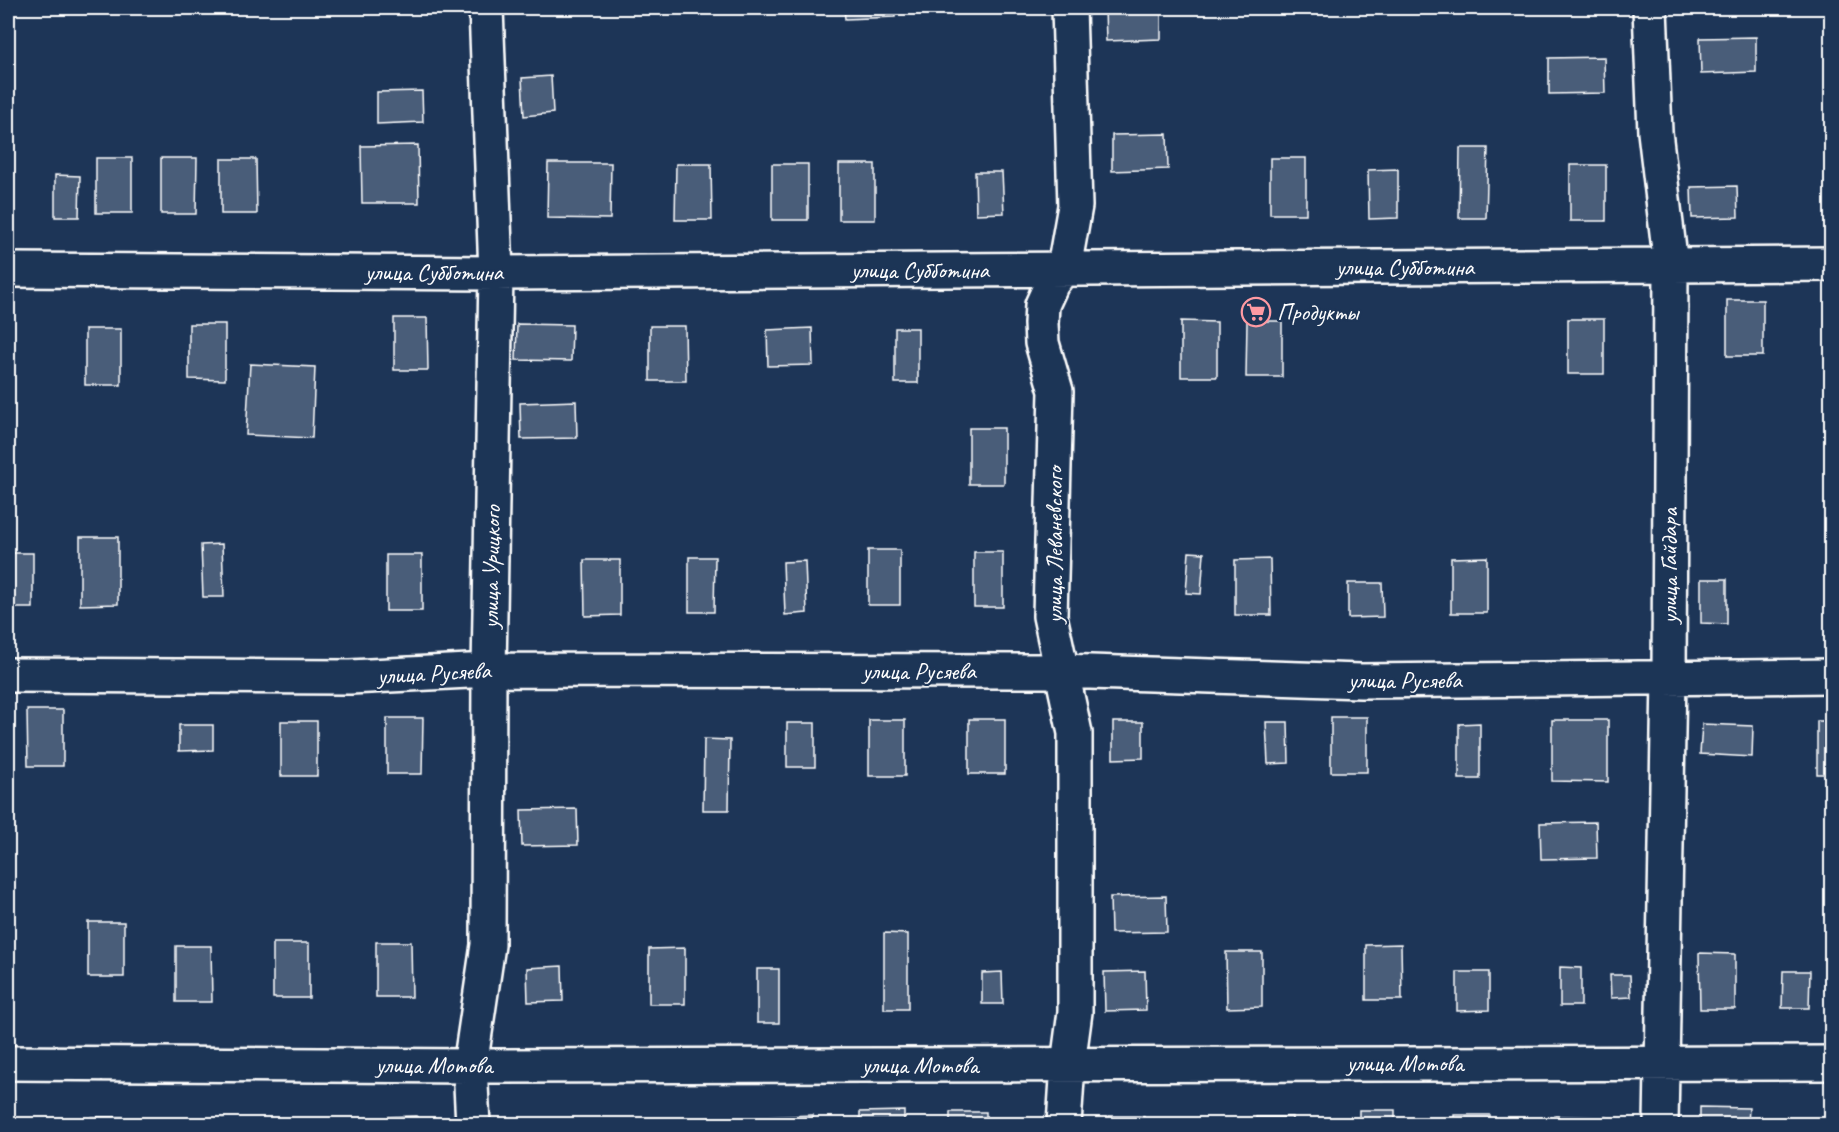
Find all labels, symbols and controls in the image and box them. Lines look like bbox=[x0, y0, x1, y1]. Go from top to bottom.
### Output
street label: улица Субботина bbox=[1334, 252, 1476, 282]
street label: улица Субботина bbox=[849, 255, 991, 285]
street label: улица Субботина bbox=[363, 257, 505, 287]
supermarket icon: Продукты bbox=[1240, 296, 1272, 328]
place label: Продукты bbox=[1277, 297, 1361, 327]
street label: улица Леваневского bbox=[1039, 464, 1069, 625]
street label: улица Урицкого bbox=[475, 504, 507, 631]
street label: улица Гайдара bbox=[1654, 507, 1684, 626]
street label: улица Русяева bbox=[375, 655, 493, 691]
street label: улица Русяева bbox=[860, 656, 977, 686]
street label: улица Русяева bbox=[1346, 665, 1463, 695]
street label: улица Мотова bbox=[1345, 1048, 1465, 1078]
street label: улица Мотова bbox=[374, 1050, 494, 1080]
street label: улица Мотова bbox=[860, 1050, 980, 1080]

